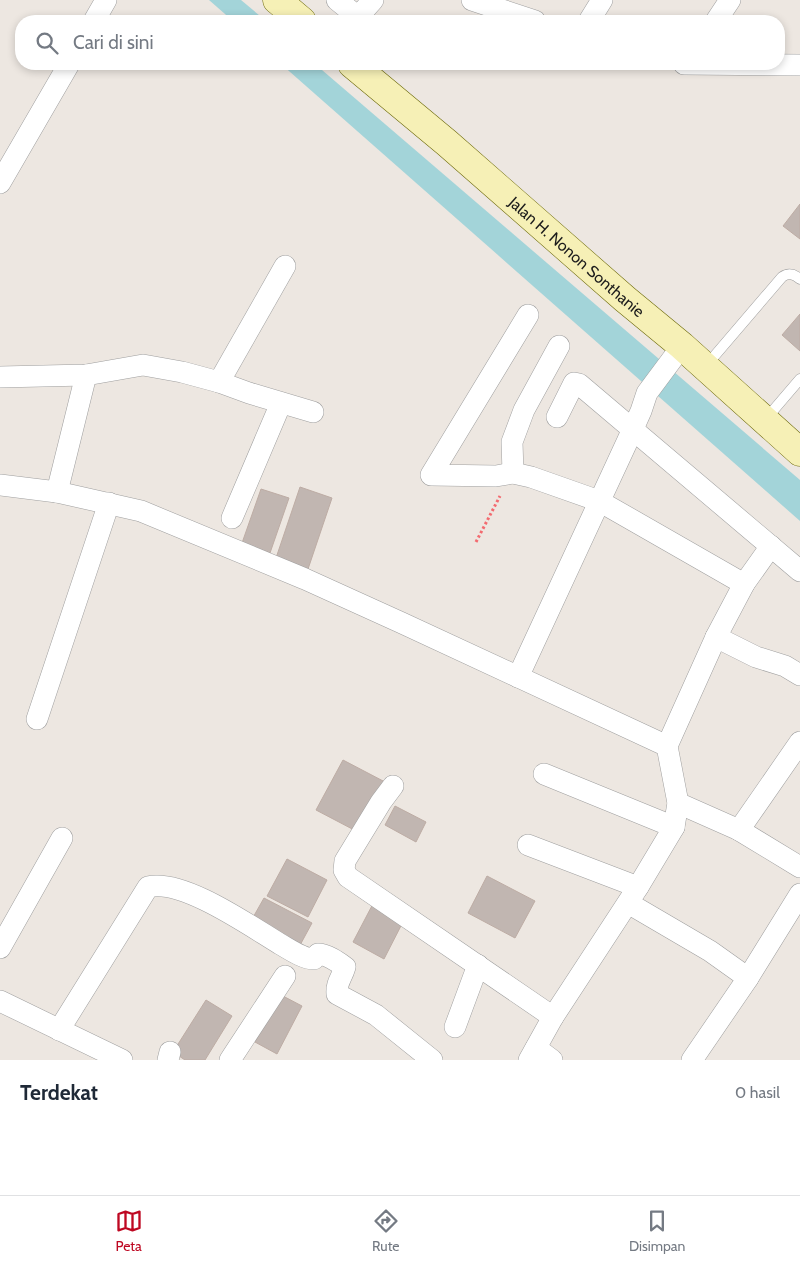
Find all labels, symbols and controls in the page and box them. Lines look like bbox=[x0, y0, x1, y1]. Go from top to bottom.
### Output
search box bbox=[15, 15, 785, 70]
icon: search bbox=[33, 29, 61, 57]
text: Cari di sini bbox=[73, 31, 154, 54]
street label: Jalan H. Nonon Sonthanie bbox=[504, 192, 648, 321]
text: Terdekat bbox=[20, 1080, 98, 1105]
text: 0 hasil bbox=[735, 1083, 780, 1102]
tab: Peta bbox=[115, 1207, 143, 1255]
tab: Rute bbox=[372, 1207, 400, 1255]
tab: Disimpan bbox=[629, 1207, 685, 1255]

